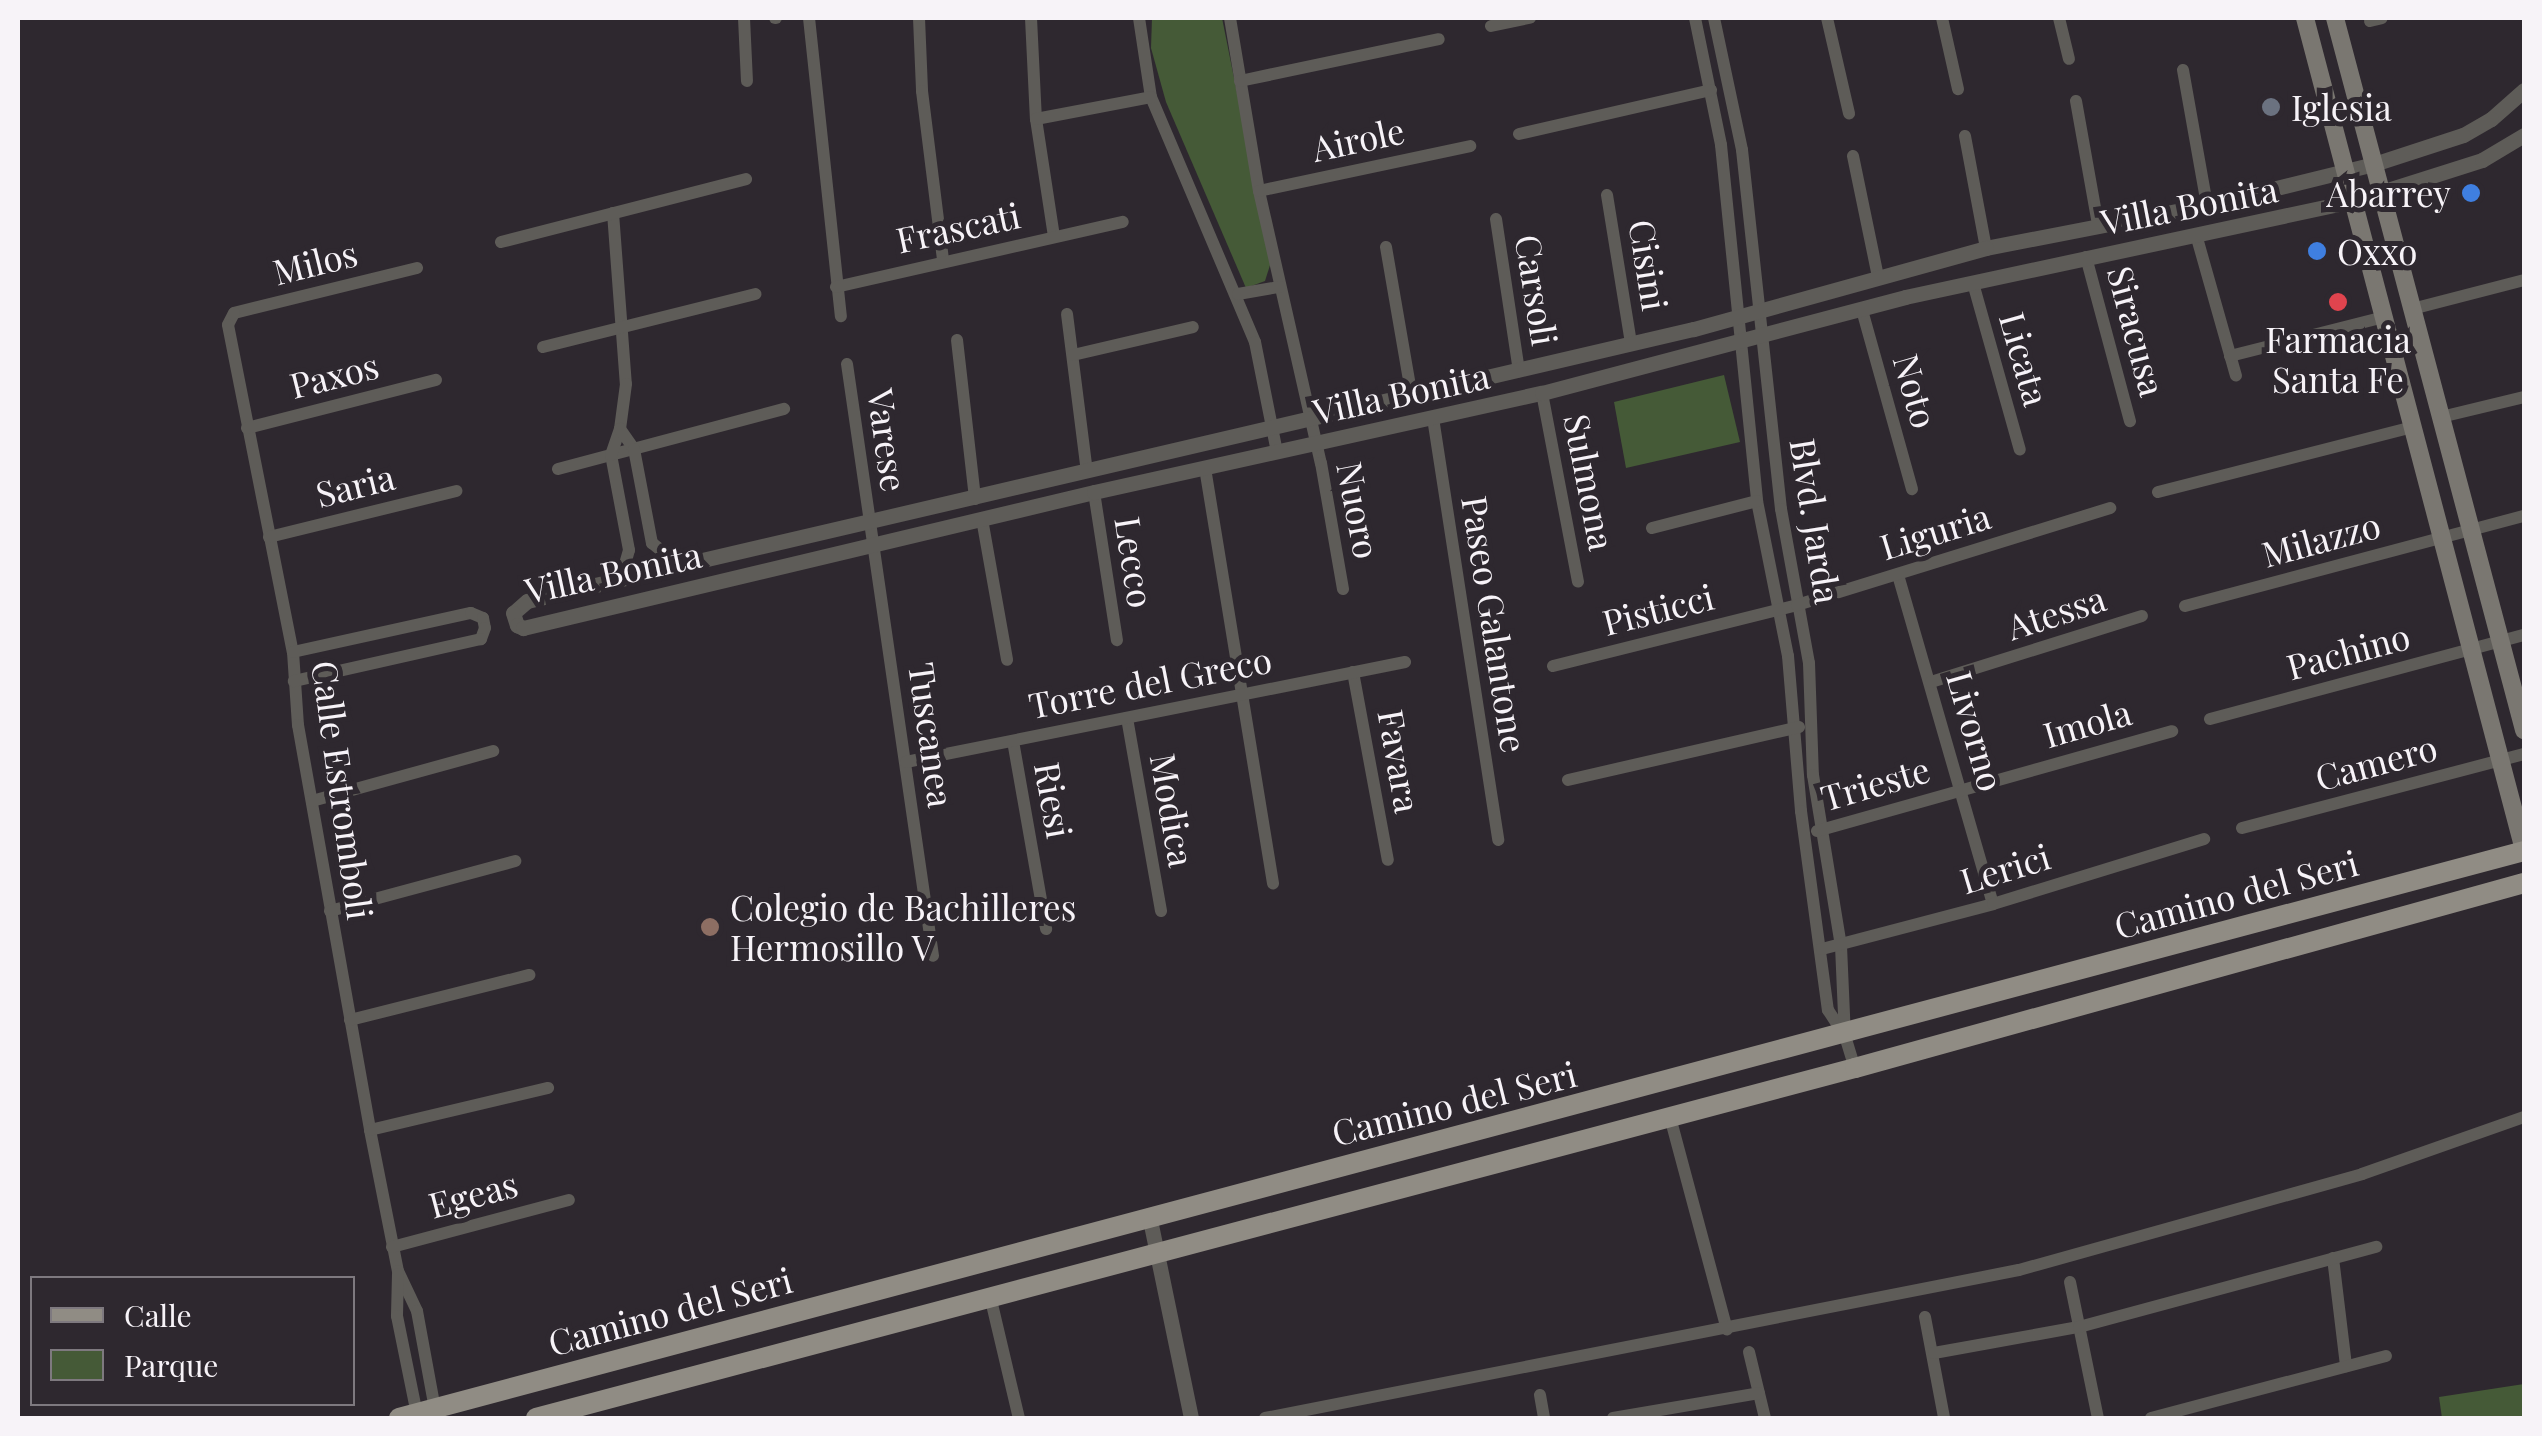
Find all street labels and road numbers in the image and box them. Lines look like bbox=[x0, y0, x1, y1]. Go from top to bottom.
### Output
street label: Airole bbox=[1308, 109, 1408, 169]
street label: Villa Bonita bbox=[2097, 167, 2281, 243]
street label: Frascati bbox=[892, 193, 1024, 261]
street label: Cisini bbox=[1621, 217, 1677, 313]
street label: Milos bbox=[269, 231, 361, 293]
street label: Carsoli bbox=[1508, 231, 1566, 349]
street label: Siracusa bbox=[2100, 262, 2174, 400]
street label: Licata bbox=[1992, 308, 2058, 410]
street label: Paxos bbox=[285, 344, 383, 406]
street label: Noto bbox=[1886, 349, 1946, 433]
street label: Villa Bonita bbox=[1309, 354, 1493, 432]
street label: Varese bbox=[860, 386, 916, 494]
street label: Sulmona bbox=[1556, 410, 1624, 554]
street label: Blvd. Jarda bbox=[1782, 435, 1850, 607]
street label: Saria bbox=[311, 455, 399, 515]
street label: Nuoro bbox=[1329, 458, 1389, 562]
street label: Paseo Galantone bbox=[1454, 493, 1536, 755]
street label: Liguria bbox=[1875, 494, 1995, 568]
street label: Milazzo bbox=[2257, 503, 2385, 575]
street label: Lecco bbox=[1107, 514, 1163, 610]
street label: Villa Bonita bbox=[521, 533, 705, 611]
street label: Pisticci bbox=[1598, 575, 1718, 643]
street label: Atessa bbox=[2002, 576, 2110, 648]
street label: Pachino bbox=[2282, 614, 2414, 688]
street label: Torre del Greco bbox=[1025, 638, 1275, 726]
street label: Calle Estromboli bbox=[304, 658, 382, 922]
street label: Tuscanea bbox=[901, 660, 963, 810]
street label: Livorno bbox=[1939, 666, 2013, 796]
street label: Imola bbox=[2038, 691, 2136, 755]
street label: Favara bbox=[1370, 706, 1430, 816]
street label: Camero bbox=[2311, 726, 2441, 798]
street label: Trieste bbox=[1816, 748, 1934, 818]
street label: Modica bbox=[1142, 750, 1204, 870]
street label: Riesi bbox=[1027, 759, 1081, 841]
street label: Lerici bbox=[1955, 835, 2055, 901]
street label: Camino del Seri bbox=[2109, 841, 2363, 947]
street label: Camino del Seri bbox=[1327, 1052, 1581, 1154]
street label: Egeas bbox=[424, 1162, 522, 1226]
street label: Camino del Seri bbox=[543, 1258, 797, 1364]

